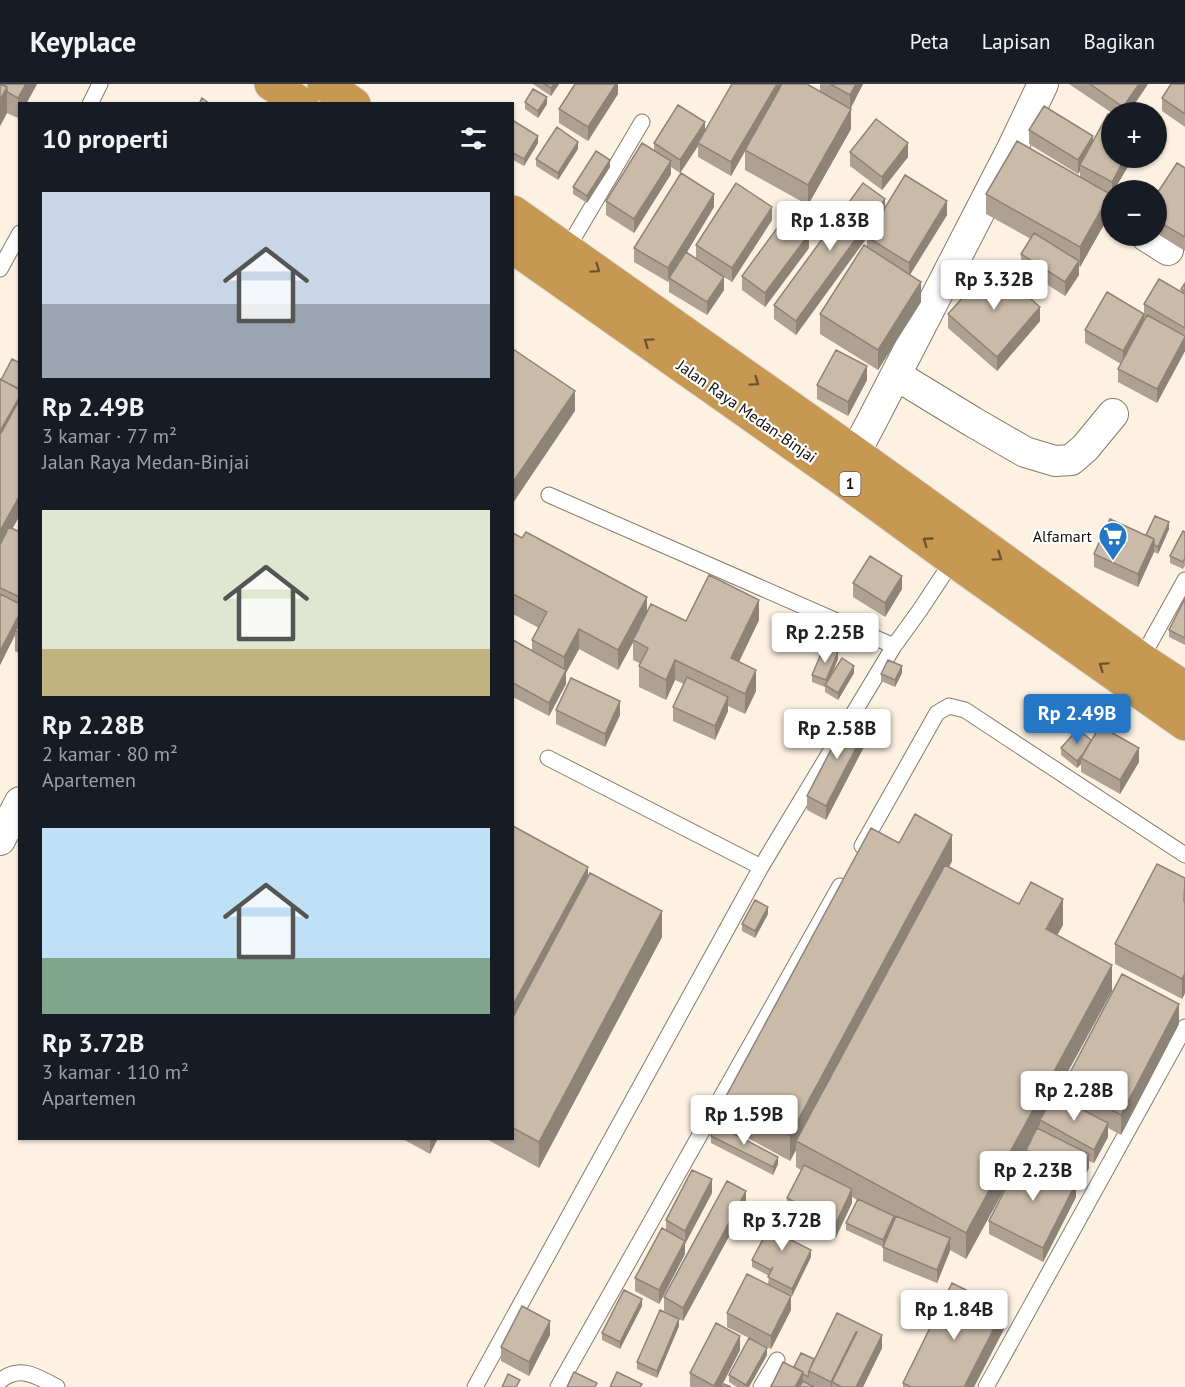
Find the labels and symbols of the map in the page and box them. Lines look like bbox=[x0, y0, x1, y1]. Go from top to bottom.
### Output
pin: Rp 1.83B bbox=[768, 201, 892, 252]
pin: Rp 3.32B bbox=[932, 260, 1056, 311]
one-way arrow bbox=[589, 262, 600, 273]
one-way arrow bbox=[644, 338, 655, 349]
street label: Jalan Raya Medan-Binjai bbox=[672, 355, 821, 467]
one-way arrow bbox=[748, 375, 759, 386]
road number: 1 bbox=[840, 472, 860, 496]
supermarket icon: Alfamart bbox=[1097, 520, 1129, 562]
place label: Alfamart bbox=[1033, 526, 1093, 546]
one-way arrow bbox=[922, 537, 933, 548]
one-way arrow bbox=[992, 550, 1003, 561]
pin: Rp 2.25B bbox=[763, 613, 887, 664]
one-way arrow bbox=[1099, 662, 1110, 673]
pin: Rp 2.49B bbox=[1015, 694, 1139, 745]
pin: Rp 2.58B bbox=[775, 709, 899, 760]
pin: Rp 2.28B bbox=[1012, 1071, 1136, 1122]
pin: Rp 1.59B bbox=[682, 1095, 806, 1146]
pin: Rp 2.23B bbox=[971, 1151, 1095, 1202]
pin: Rp 3.72B bbox=[720, 1201, 844, 1252]
pin: Rp 1.84B bbox=[892, 1290, 1016, 1341]

